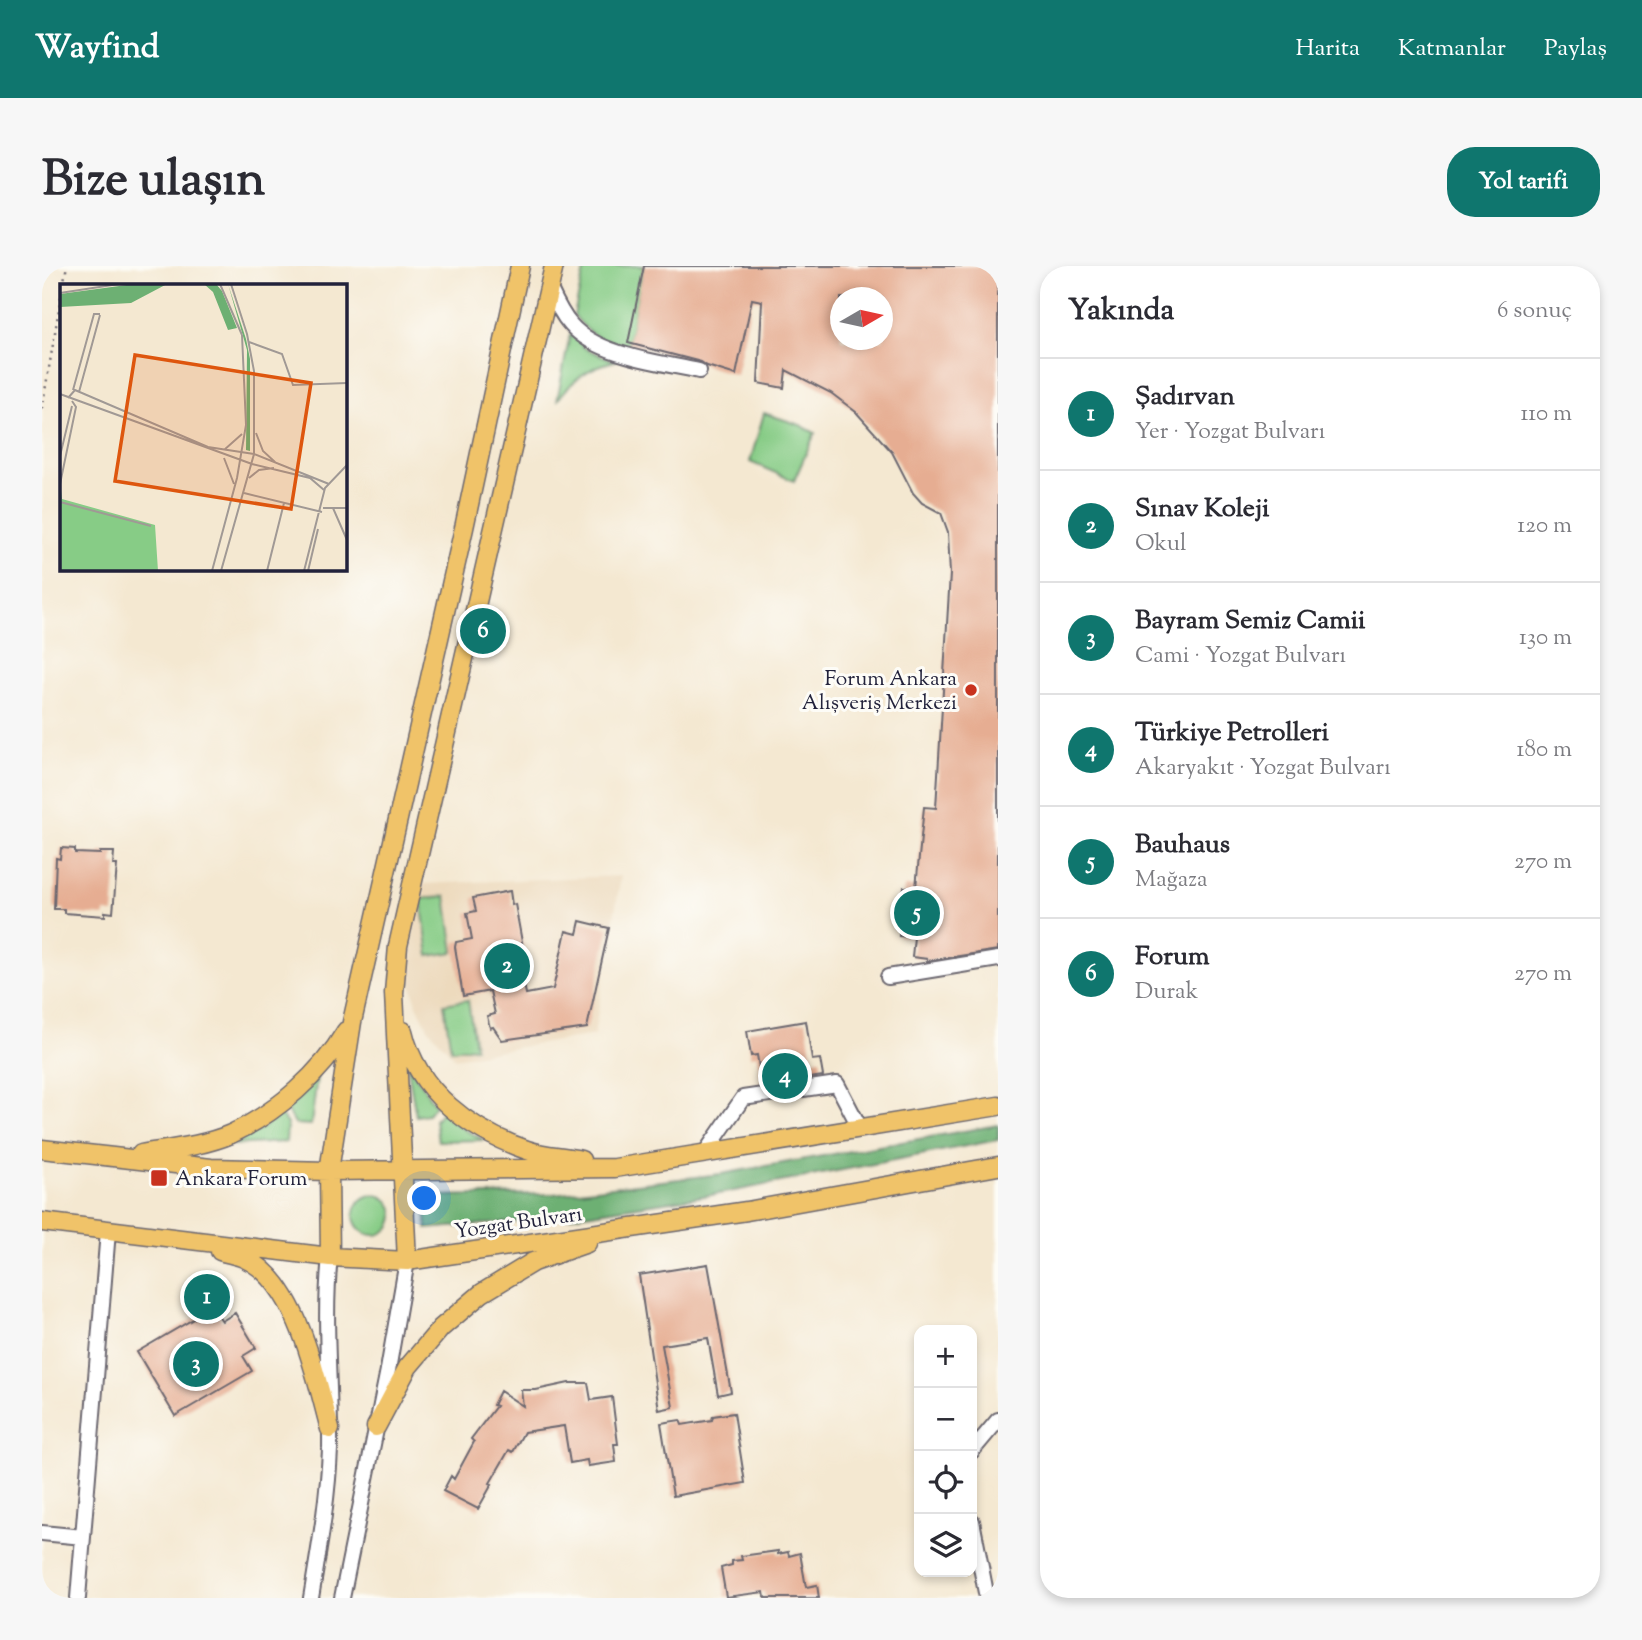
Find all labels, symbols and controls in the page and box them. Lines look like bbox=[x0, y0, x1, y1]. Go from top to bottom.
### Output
text: Wayfind bbox=[35, 25, 159, 73]
text: Harita bbox=[1295, 32, 1360, 66]
text: Katmanlar bbox=[1398, 32, 1506, 66]
text: Paylaş bbox=[1544, 32, 1607, 66]
text: Bize ulaşın bbox=[42, 147, 265, 217]
button: Yol tarifi bbox=[1447, 147, 1600, 217]
inset map bbox=[60, 284, 346, 570]
north arrow bbox=[830, 287, 893, 350]
text: Yakında bbox=[1068, 290, 1174, 333]
text: 6 sonuç bbox=[1497, 295, 1572, 328]
text: Şadırvan bbox=[1135, 379, 1235, 416]
text: 1 bbox=[1087, 398, 1095, 431]
text: 110 m bbox=[1521, 398, 1572, 431]
text: Yer · Yozgat Bulvarı bbox=[1135, 416, 1325, 449]
text: Sınav Koleji bbox=[1135, 491, 1269, 528]
text: 2 bbox=[1086, 510, 1096, 543]
text: 120 m bbox=[1517, 510, 1572, 543]
text: Okul bbox=[1135, 528, 1186, 561]
text: Bayram Semiz Camii bbox=[1135, 603, 1365, 640]
pin: 6 bbox=[460, 605, 506, 657]
text: 3 bbox=[1086, 622, 1096, 655]
text: 130 m bbox=[1519, 622, 1572, 655]
text: Cami · Yozgat Bulvarı bbox=[1135, 640, 1346, 673]
place label: Forum Ankara Alışveriş Merkezi bbox=[802, 665, 957, 719]
marker: Forum Ankara Alışveriş Merkezi bbox=[963, 682, 979, 698]
text: Türkiye Petrolleri bbox=[1135, 715, 1329, 752]
text: 4 bbox=[1085, 734, 1097, 767]
text: 180 m bbox=[1517, 734, 1572, 767]
text: Akaryakıt · Yozgat Bulvarı bbox=[1135, 752, 1391, 785]
text: Bauhaus bbox=[1135, 827, 1230, 864]
text: 5 bbox=[1087, 846, 1095, 879]
text: 270 m bbox=[1514, 846, 1572, 879]
text: Mağaza bbox=[1135, 864, 1208, 897]
pin: 5 bbox=[894, 887, 940, 939]
text: Forum bbox=[1135, 939, 1209, 976]
pin: 2 bbox=[484, 940, 530, 992]
text: 6 bbox=[1085, 958, 1097, 991]
text: 270 m bbox=[1514, 958, 1572, 991]
text: Durak bbox=[1135, 976, 1198, 1009]
pin: 4 bbox=[762, 1050, 808, 1102]
place label: Ankara Forum bbox=[175, 1165, 307, 1195]
marker: Ankara Forum bbox=[149, 1168, 169, 1188]
your location bbox=[407, 1181, 441, 1215]
street label: Yozgat Bulvarı bbox=[452, 1200, 584, 1248]
pin: 1 bbox=[184, 1271, 230, 1323]
map controls bbox=[914, 1325, 977, 1577]
button: + bbox=[914, 1325, 977, 1388]
pin: 3 bbox=[173, 1338, 219, 1390]
button: − bbox=[914, 1388, 977, 1451]
button: locate bbox=[914, 1451, 977, 1514]
button: layers bbox=[914, 1514, 977, 1577]

